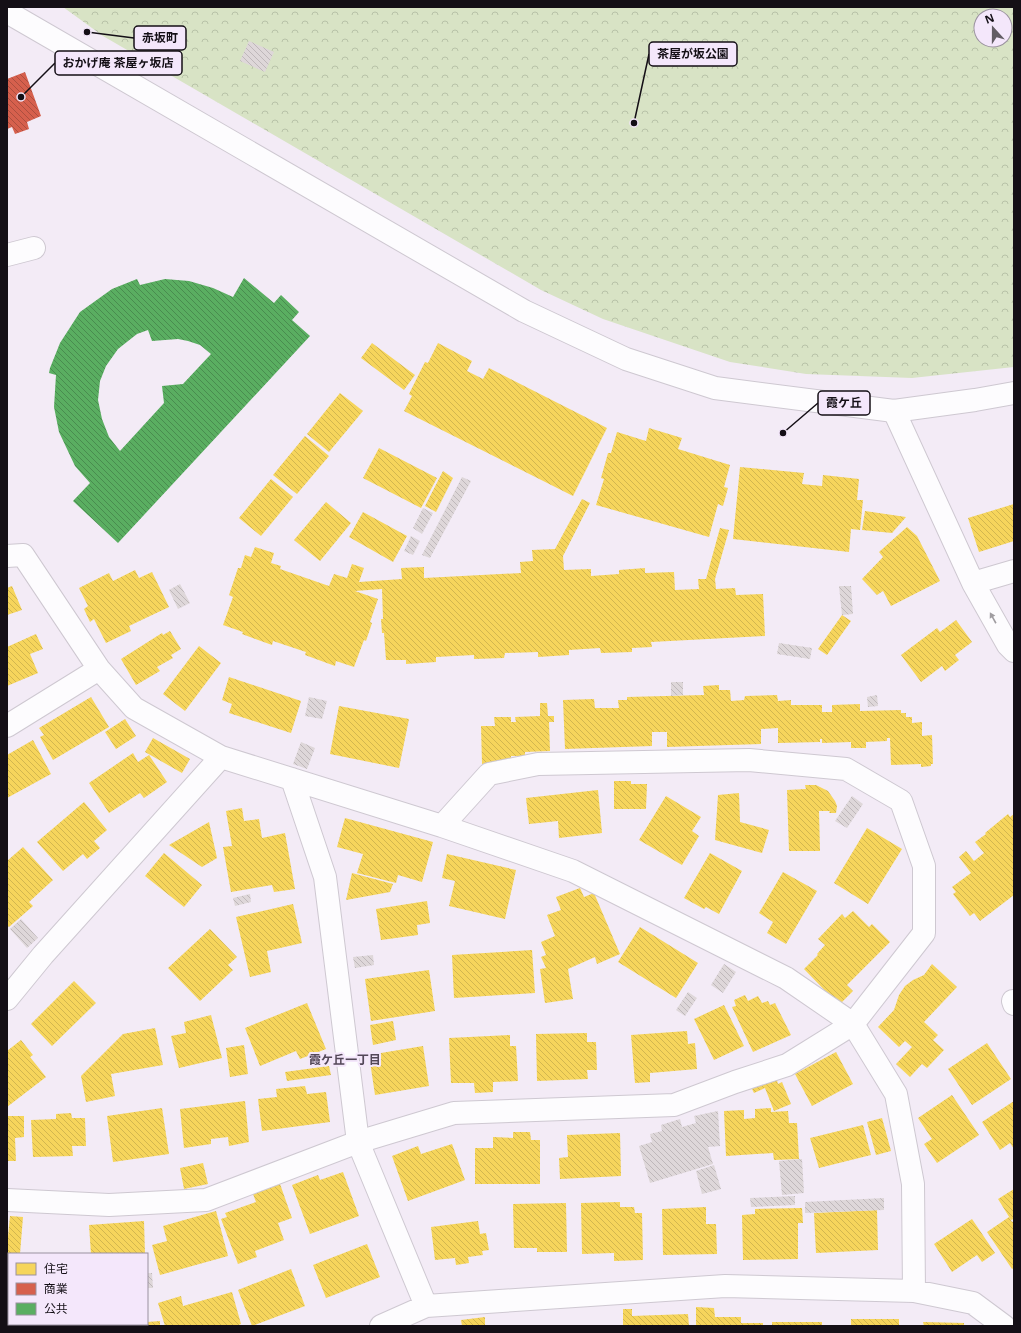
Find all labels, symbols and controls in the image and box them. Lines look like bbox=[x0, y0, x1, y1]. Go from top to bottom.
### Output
north arrow bbox=[973, 8, 1013, 48]
text: N bbox=[982, 10, 996, 27]
callout: 赤坂町 bbox=[134, 26, 186, 50]
text: 赤坂町 bbox=[142, 29, 178, 46]
callout: 茶屋が坂公園 bbox=[649, 42, 737, 66]
text: 茶屋が坂公園 bbox=[657, 45, 729, 62]
callout: おかげ庵 茶屋ヶ坂店 bbox=[55, 51, 182, 75]
text: おかげ庵 茶屋ヶ坂店 bbox=[62, 54, 174, 71]
callout: 霞ケ丘 bbox=[818, 391, 870, 415]
text: 霞ケ丘 bbox=[826, 394, 862, 411]
one-way arrow bbox=[990, 612, 997, 624]
district label: 霞ケ丘一丁目 bbox=[309, 1051, 381, 1068]
legend bbox=[8, 1253, 148, 1325]
text: 住宅 bbox=[44, 1260, 68, 1277]
text: 商業 bbox=[44, 1280, 68, 1297]
text: 公共 bbox=[44, 1300, 68, 1317]

